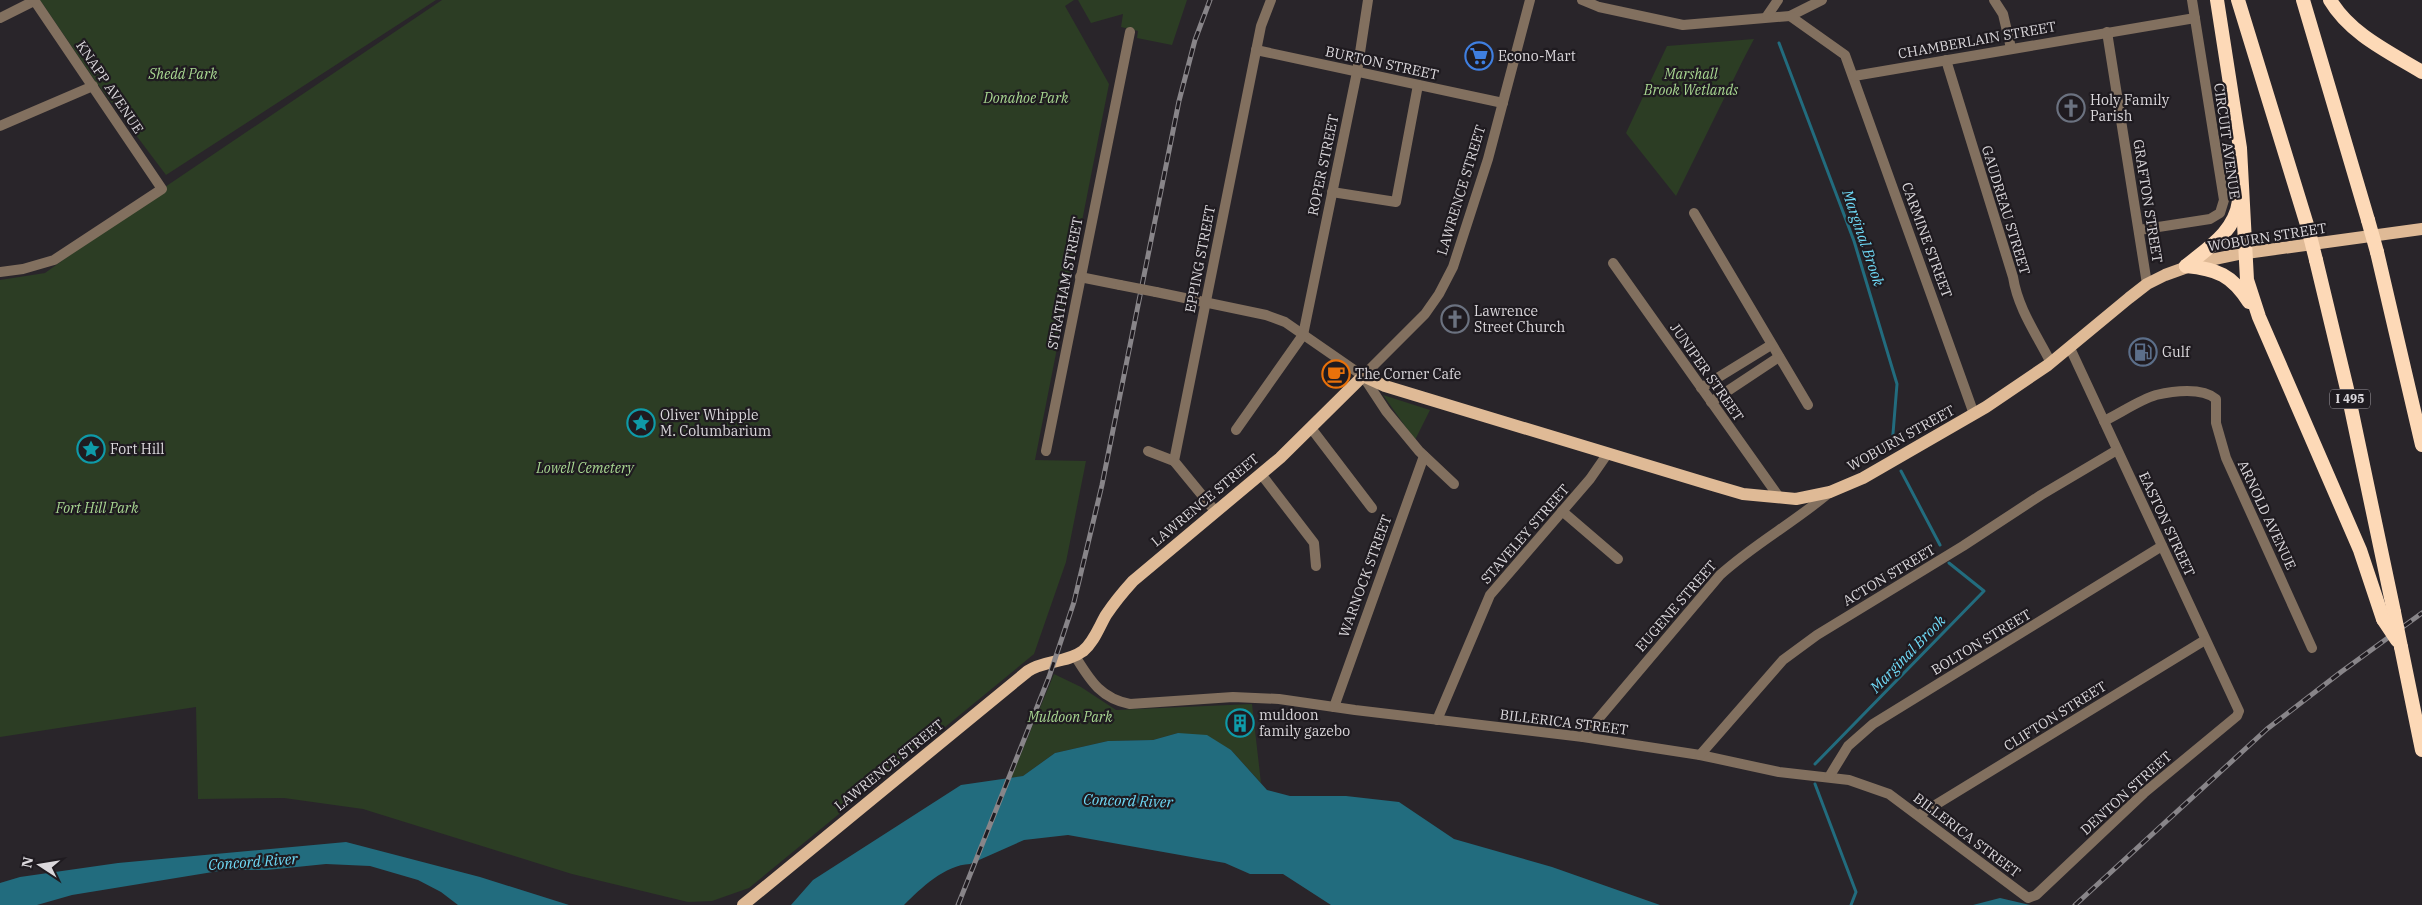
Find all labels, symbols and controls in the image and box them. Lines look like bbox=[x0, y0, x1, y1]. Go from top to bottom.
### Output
street label: CHAMBERLAIN STREET bbox=[1896, 17, 2058, 63]
street label: KNAPP AVENUE bbox=[72, 37, 148, 137]
supermarket icon: Econo-Mart bbox=[1464, 41, 1494, 71]
street label: BURTON STREET bbox=[1324, 42, 1440, 84]
place label: Econo-Mart bbox=[1498, 47, 1576, 65]
park label: Shedd Park bbox=[148, 65, 218, 83]
park label: Marshall Brook Wetlands bbox=[1643, 65, 1739, 99]
street label: CIRCUIT AVENUE bbox=[2210, 82, 2244, 200]
park label: Donahoe Park bbox=[983, 89, 1069, 107]
place label: Holy Family Parish bbox=[2090, 91, 2170, 125]
church icon: Holy Family Parish bbox=[2056, 93, 2086, 123]
street label: ROPER STREET bbox=[1303, 113, 1343, 217]
street label: LAWRENCE STREET bbox=[1433, 123, 1489, 257]
street label: GRAFTON STREET bbox=[2129, 138, 2167, 264]
street label: GAUDREAU STREET bbox=[1978, 143, 2034, 277]
street label: CARMINE STREET bbox=[1898, 180, 1956, 300]
water label: Marginal Brook bbox=[1838, 186, 1889, 289]
street label: EPPING STREET bbox=[1181, 204, 1219, 314]
street label: STRATHAM STREET bbox=[1043, 215, 1087, 351]
street label: WOBURN STREET bbox=[2206, 219, 2328, 255]
place label: Lawrence Street Church bbox=[1474, 302, 1565, 336]
church icon: Lawrence Street Church bbox=[1440, 304, 1470, 334]
street label: JUNIPER STREET bbox=[1666, 319, 1748, 425]
fuel station icon: Gulf bbox=[2128, 337, 2158, 367]
place label: Gulf bbox=[2162, 343, 2191, 361]
cafe icon: The Corner Cafe bbox=[1321, 359, 1351, 389]
place label: The Corner Cafe bbox=[1355, 365, 1461, 383]
road number: I 495 bbox=[2330, 389, 2370, 408]
street label: WOBURN STREET bbox=[1844, 401, 1958, 475]
place label: Oliver Whipple M. Columbarium bbox=[660, 406, 771, 440]
place icon: Oliver Whipple M. Columbarium bbox=[626, 408, 656, 438]
place icon: Fort Hill bbox=[76, 434, 106, 464]
place label: Fort Hill bbox=[110, 440, 164, 458]
street label: LAWRENCE STREET bbox=[1147, 450, 1263, 550]
street label: ARNOLD AVENUE bbox=[2234, 457, 2300, 573]
park label: Lowell Cemetery bbox=[535, 459, 635, 477]
street label: EASTON STREET bbox=[2135, 469, 2199, 579]
street label: STAVELEY STREET bbox=[1477, 480, 1573, 588]
park label: Fort Hill Park bbox=[55, 499, 139, 517]
street label: WARNOCK STREET bbox=[1334, 512, 1396, 640]
street label: ACTON STREET bbox=[1839, 540, 1939, 610]
street label: EUGENE STREET bbox=[1631, 557, 1721, 655]
street label: BOLTON STREET bbox=[1928, 605, 2034, 679]
water label: Marginal Brook bbox=[1865, 611, 1949, 697]
street label: CLIFTON STREET bbox=[2000, 677, 2110, 755]
street label: BILLERICA STREET bbox=[1499, 705, 1629, 739]
place label: muldoon family gazebo bbox=[1259, 706, 1350, 740]
park label: Muldoon Park bbox=[1027, 708, 1113, 726]
building icon: muldoon family gazebo bbox=[1225, 708, 1255, 738]
street label: LAWRENCE STREET bbox=[831, 715, 947, 815]
street label: DENTON STREET bbox=[2077, 747, 2175, 839]
water label: Concord River bbox=[1083, 789, 1174, 812]
street label: BILLERICA STREET bbox=[1910, 789, 2024, 881]
north arrow bbox=[15, 840, 65, 890]
water label: Concord River bbox=[208, 849, 299, 874]
text: N bbox=[17, 855, 37, 870]

